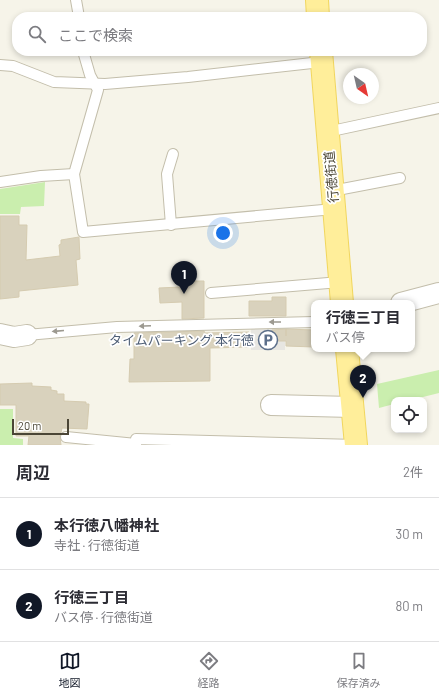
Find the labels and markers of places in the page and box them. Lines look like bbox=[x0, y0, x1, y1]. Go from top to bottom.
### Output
pin: 1 bbox=[171, 261, 197, 294]
parking icon: タイムパーキング 本行徳 bbox=[257, 329, 279, 351]
place label: タイムパーキング 本行徳 bbox=[109, 332, 254, 348]
pin: 2 bbox=[350, 365, 376, 398]

